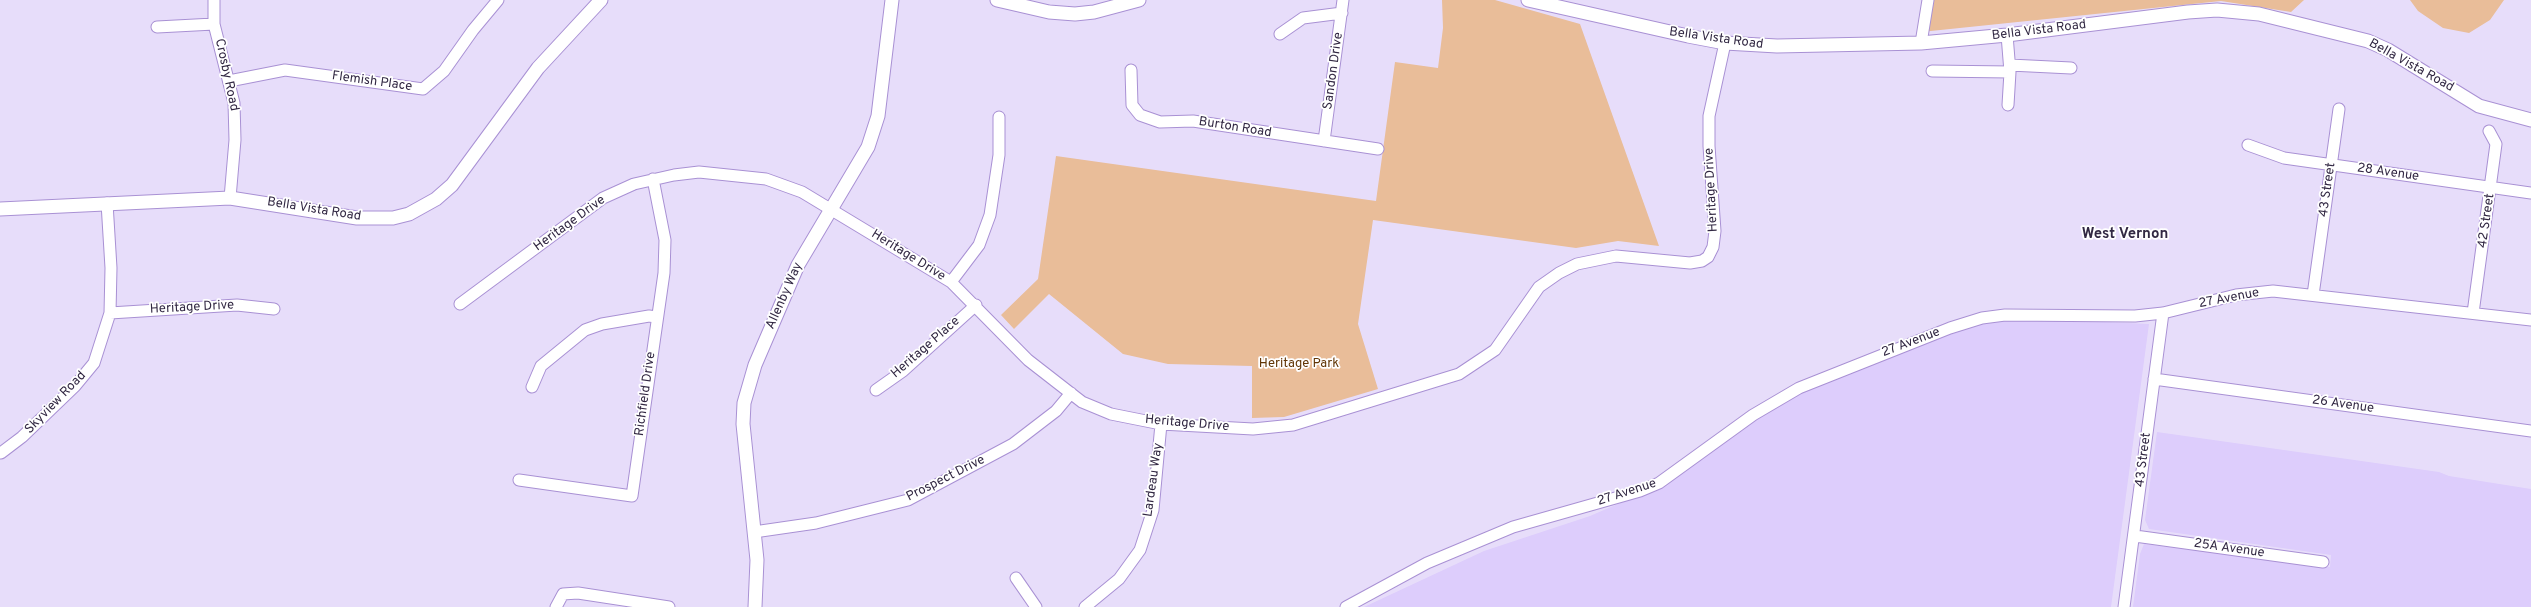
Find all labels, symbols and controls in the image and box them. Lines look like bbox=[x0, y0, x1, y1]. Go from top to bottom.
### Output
street label: Bella Vista Road bbox=[1991, 17, 2087, 45]
street label: Bella Vista Road bbox=[1668, 25, 1764, 53]
street label: Sandon Drive bbox=[1321, 31, 1347, 111]
street label: Bella Vista Road bbox=[2366, 36, 2456, 96]
street label: Crosby Road bbox=[211, 37, 241, 113]
street label: Flemish Place bbox=[331, 69, 413, 95]
street label: Burton Road bbox=[1197, 115, 1273, 141]
street label: Heritage Drive bbox=[1702, 147, 1722, 233]
street label: 28 Avenue bbox=[2356, 161, 2420, 185]
street label: 43 Street bbox=[2316, 162, 2340, 218]
street label: Heritage Drive bbox=[531, 193, 609, 255]
street label: 42 Street bbox=[2475, 193, 2499, 249]
street label: Bella Vista Road bbox=[266, 195, 362, 225]
district label: West Vernon bbox=[2082, 226, 2168, 244]
street label: Heritage Drive bbox=[868, 227, 948, 285]
street label: Allenby Way bbox=[763, 260, 807, 332]
street label: 27 Avenue bbox=[2198, 286, 2260, 312]
street label: Heritage Drive bbox=[149, 298, 235, 318]
street label: Heritage Place bbox=[888, 314, 964, 382]
street label: 27 Avenue bbox=[1880, 325, 1942, 361]
street label: Richfield Drive bbox=[632, 351, 660, 437]
park label: Heritage Park bbox=[1259, 356, 1339, 372]
street label: Skyview Road bbox=[22, 368, 90, 438]
street label: 26 Avenue bbox=[2311, 393, 2375, 417]
street label: Heritage Drive bbox=[1144, 413, 1230, 435]
street label: 43 Street bbox=[2133, 432, 2155, 488]
street label: Lardeau Way bbox=[1141, 442, 1167, 518]
street label: Prospect Drive bbox=[904, 453, 988, 505]
street label: 27 Avenue bbox=[1596, 476, 1658, 510]
street label: 25A Avenue bbox=[2193, 536, 2265, 562]

